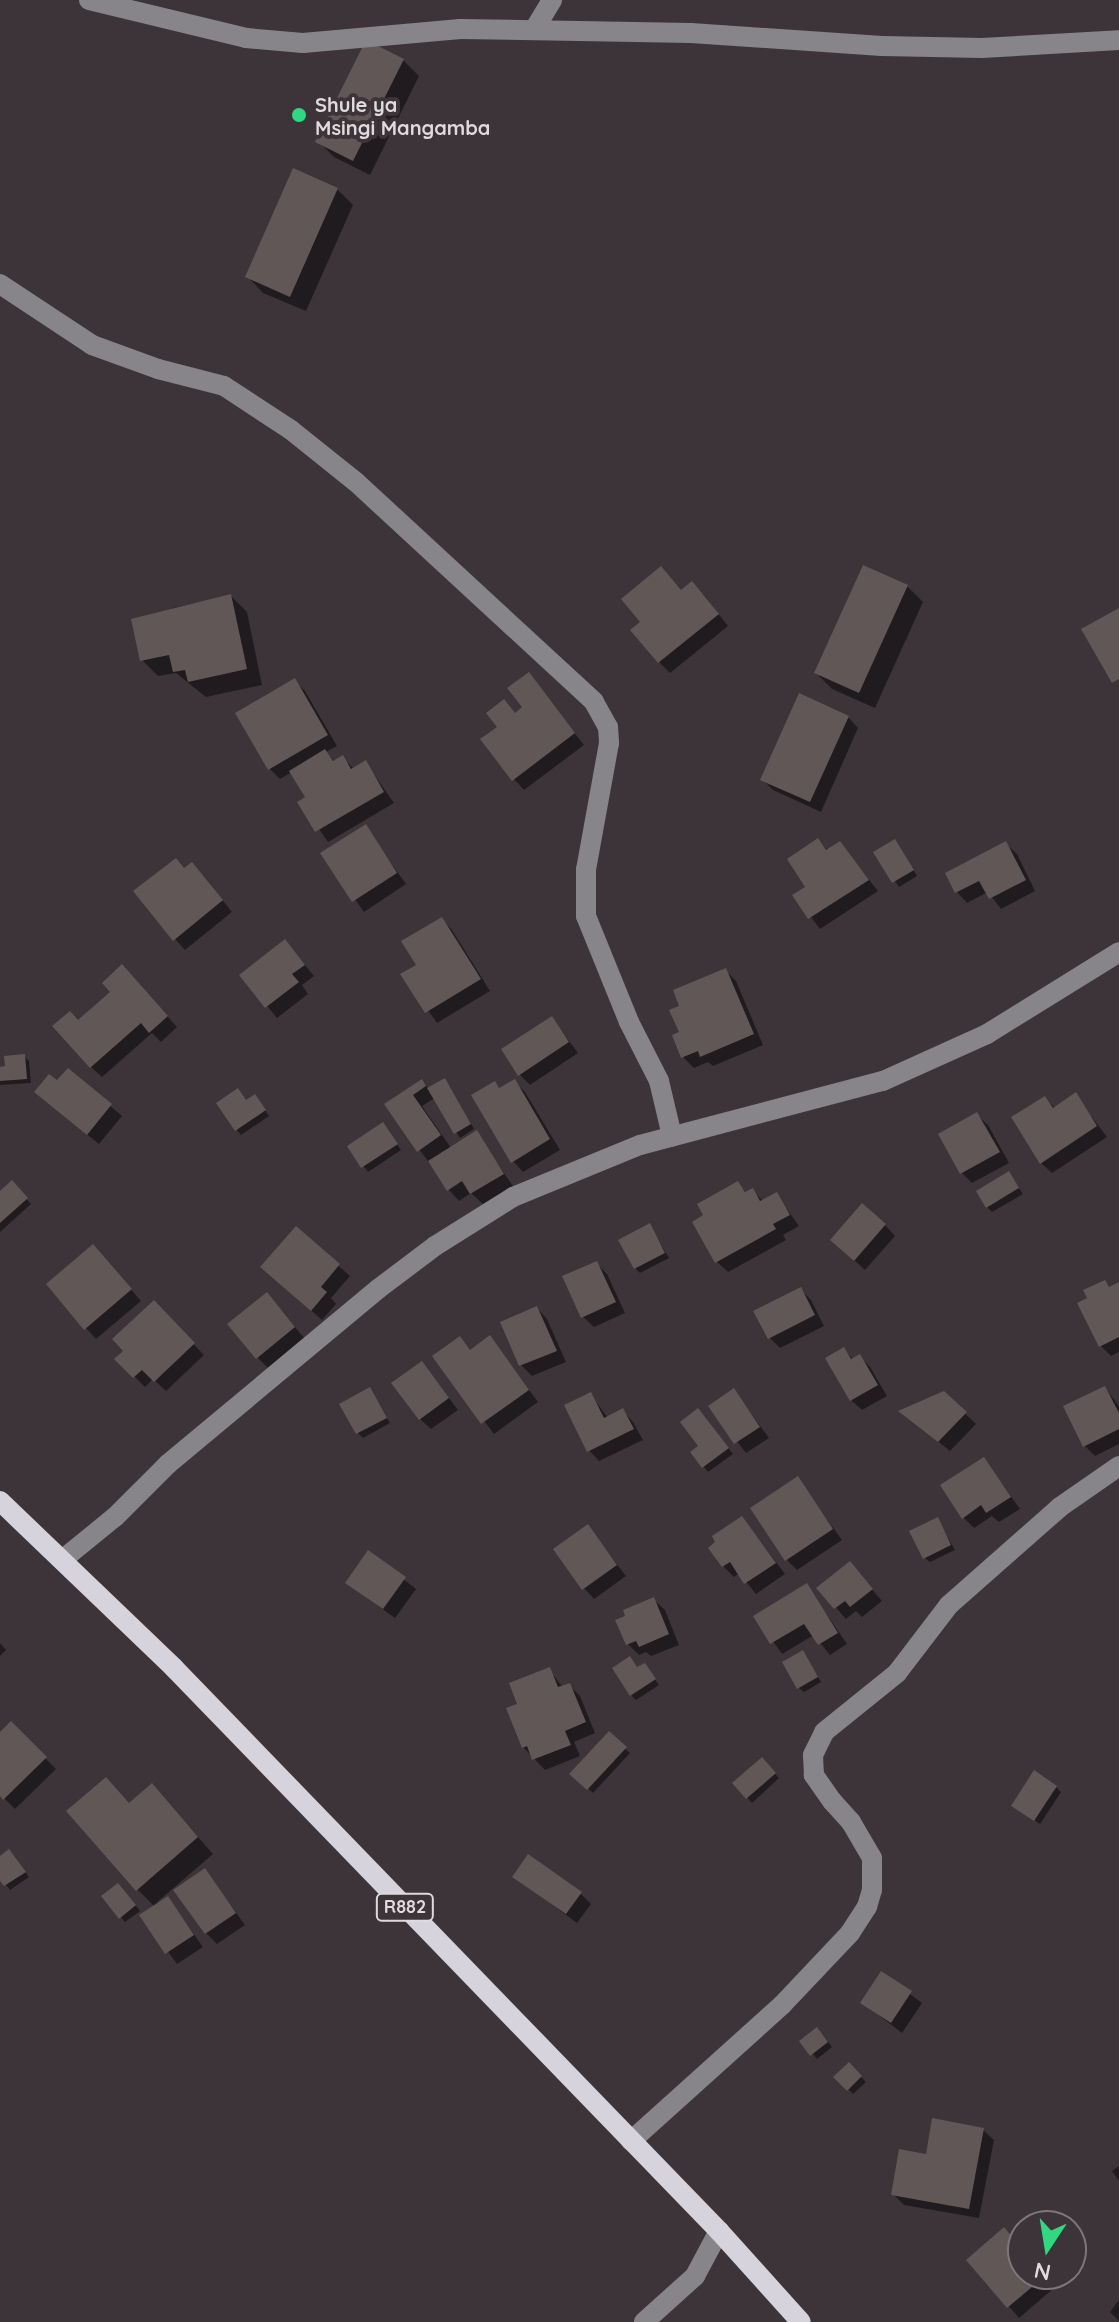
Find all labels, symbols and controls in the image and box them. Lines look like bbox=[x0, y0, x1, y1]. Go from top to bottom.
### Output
place label: Shule ya Msingi Mangamba bbox=[315, 92, 490, 139]
marker: Shule ya Msingi Mangamba bbox=[290, 106, 308, 124]
road number: R882 bbox=[375, 1893, 435, 1921]
north arrow bbox=[1007, 2210, 1087, 2290]
text: N bbox=[1032, 2256, 1053, 2287]

